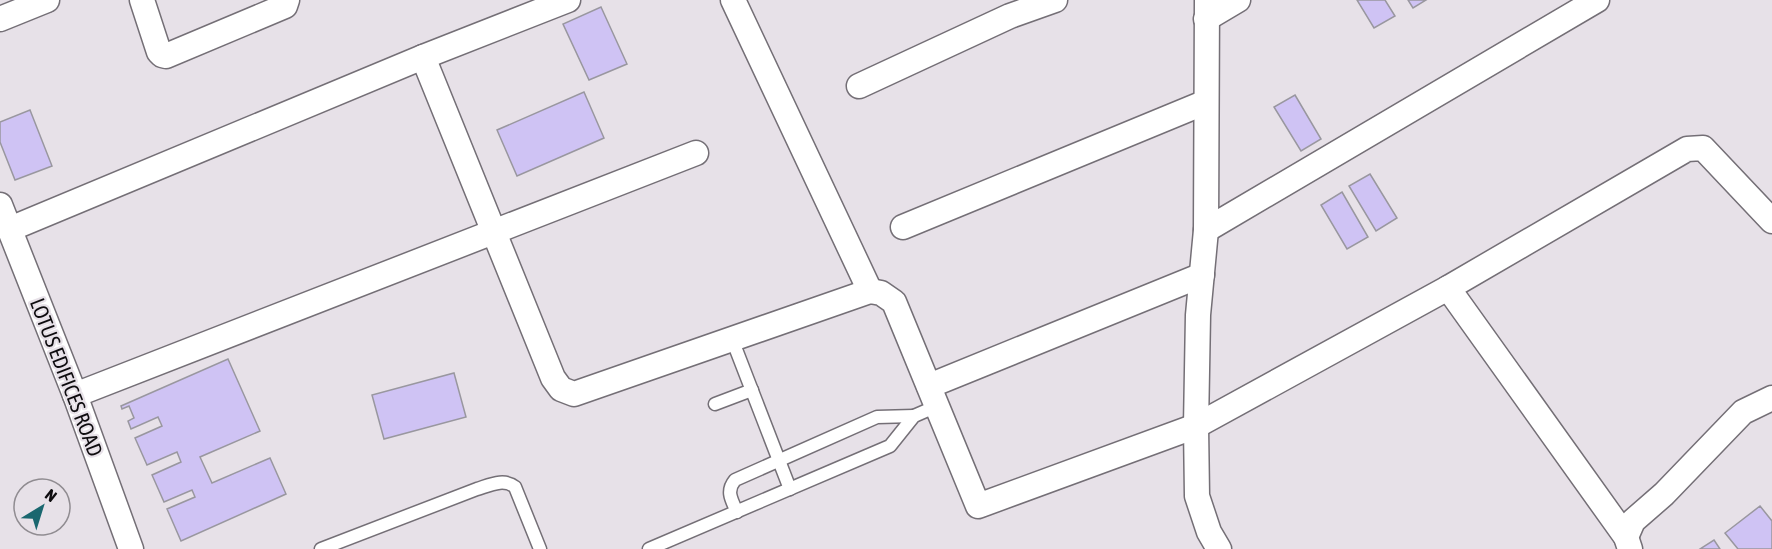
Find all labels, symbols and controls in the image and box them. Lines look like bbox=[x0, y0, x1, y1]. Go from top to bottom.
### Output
street label: LOTUS EDIFICES ROAD bbox=[26, 295, 108, 459]
north arrow bbox=[12, 477, 72, 537]
text: N bbox=[42, 485, 61, 505]

